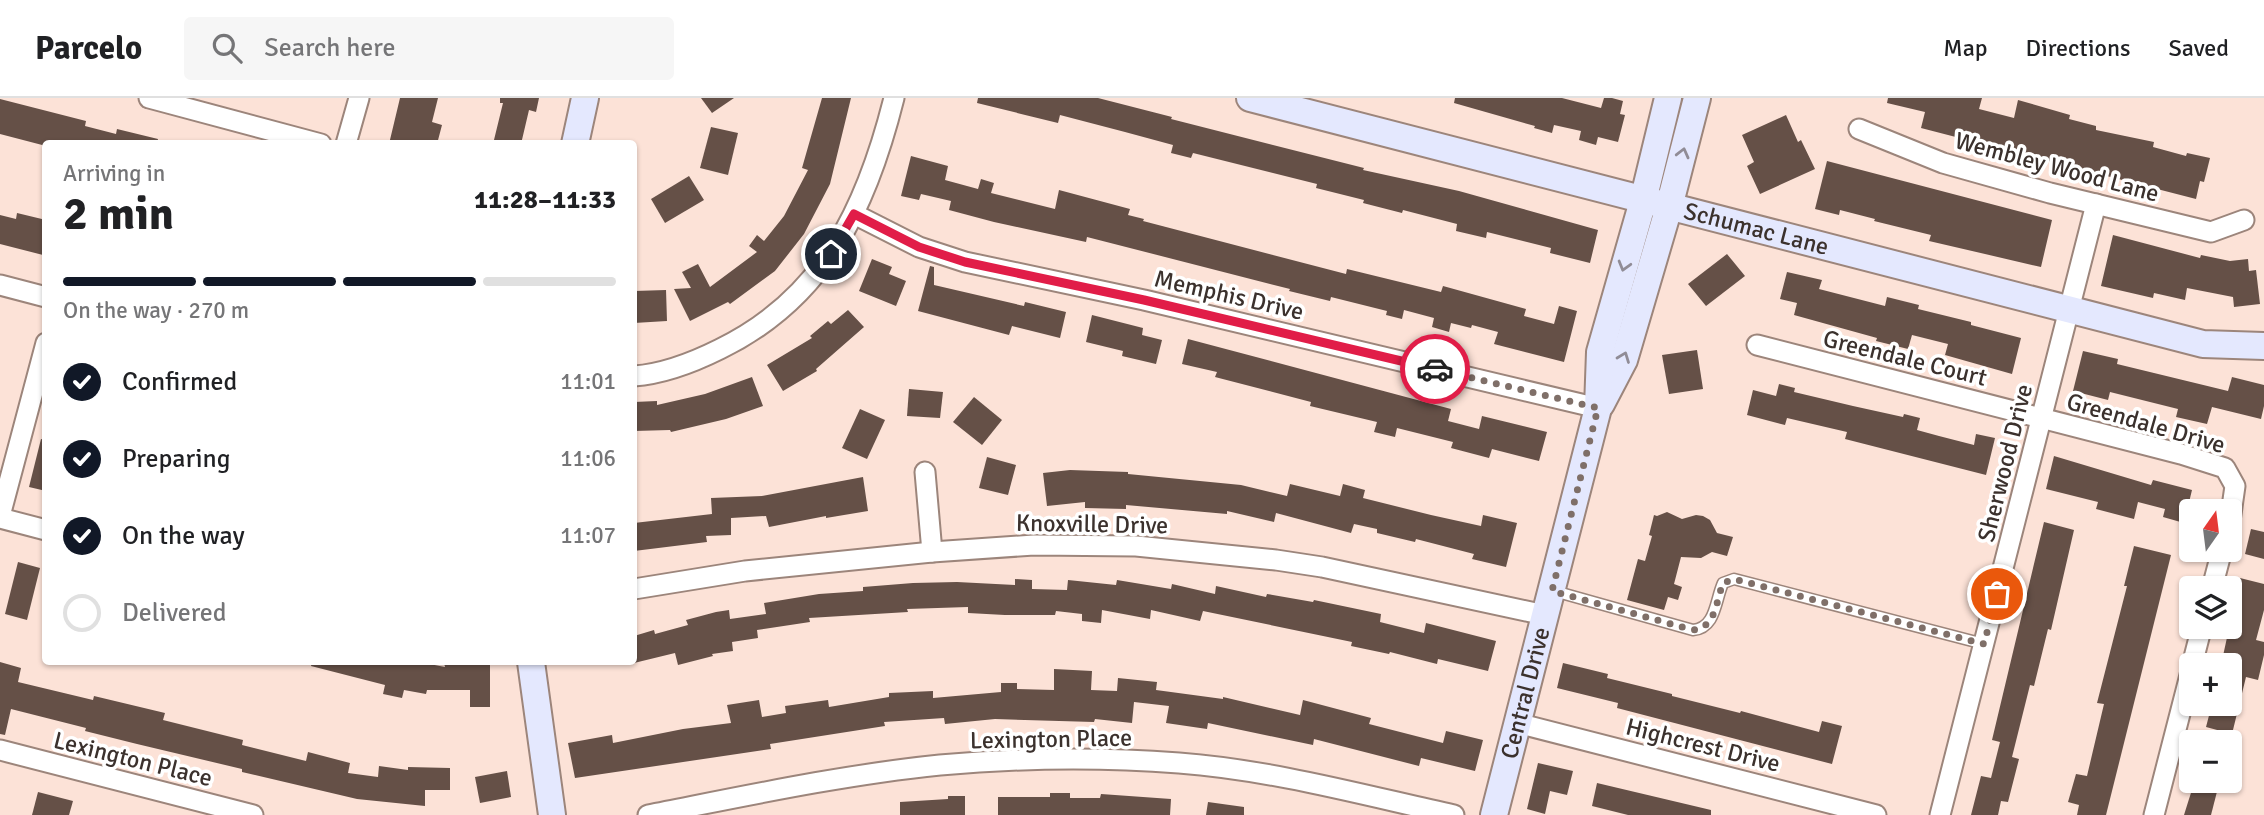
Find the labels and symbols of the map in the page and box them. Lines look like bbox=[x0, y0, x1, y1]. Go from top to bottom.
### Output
street label: Wembley Wood Lane bbox=[1952, 125, 2162, 209]
one-way arrow bbox=[1675, 147, 1689, 159]
street label: Schumac Lane bbox=[1681, 196, 1832, 262]
pin bbox=[801, 224, 861, 284]
one-way arrow bbox=[1618, 260, 1633, 272]
street label: Memphis Drive bbox=[1151, 263, 1307, 327]
street label: Greendale Court bbox=[1820, 323, 1990, 393]
courier bbox=[1400, 334, 1470, 404]
one-way arrow bbox=[1616, 352, 1630, 364]
street label: Sherwood Drive bbox=[1971, 381, 2039, 545]
street label: Greendale Drive bbox=[2063, 386, 2229, 460]
north arrow bbox=[2179, 499, 2242, 562]
street label: Knoxville Drive bbox=[1016, 508, 1168, 540]
pin bbox=[1967, 564, 2027, 624]
street label: Central Drive bbox=[1494, 624, 1556, 762]
street label: Highcrest Drive bbox=[1623, 711, 1783, 779]
street label: Lexington Place bbox=[970, 723, 1132, 755]
street label: Lexington Place bbox=[51, 725, 215, 793]

